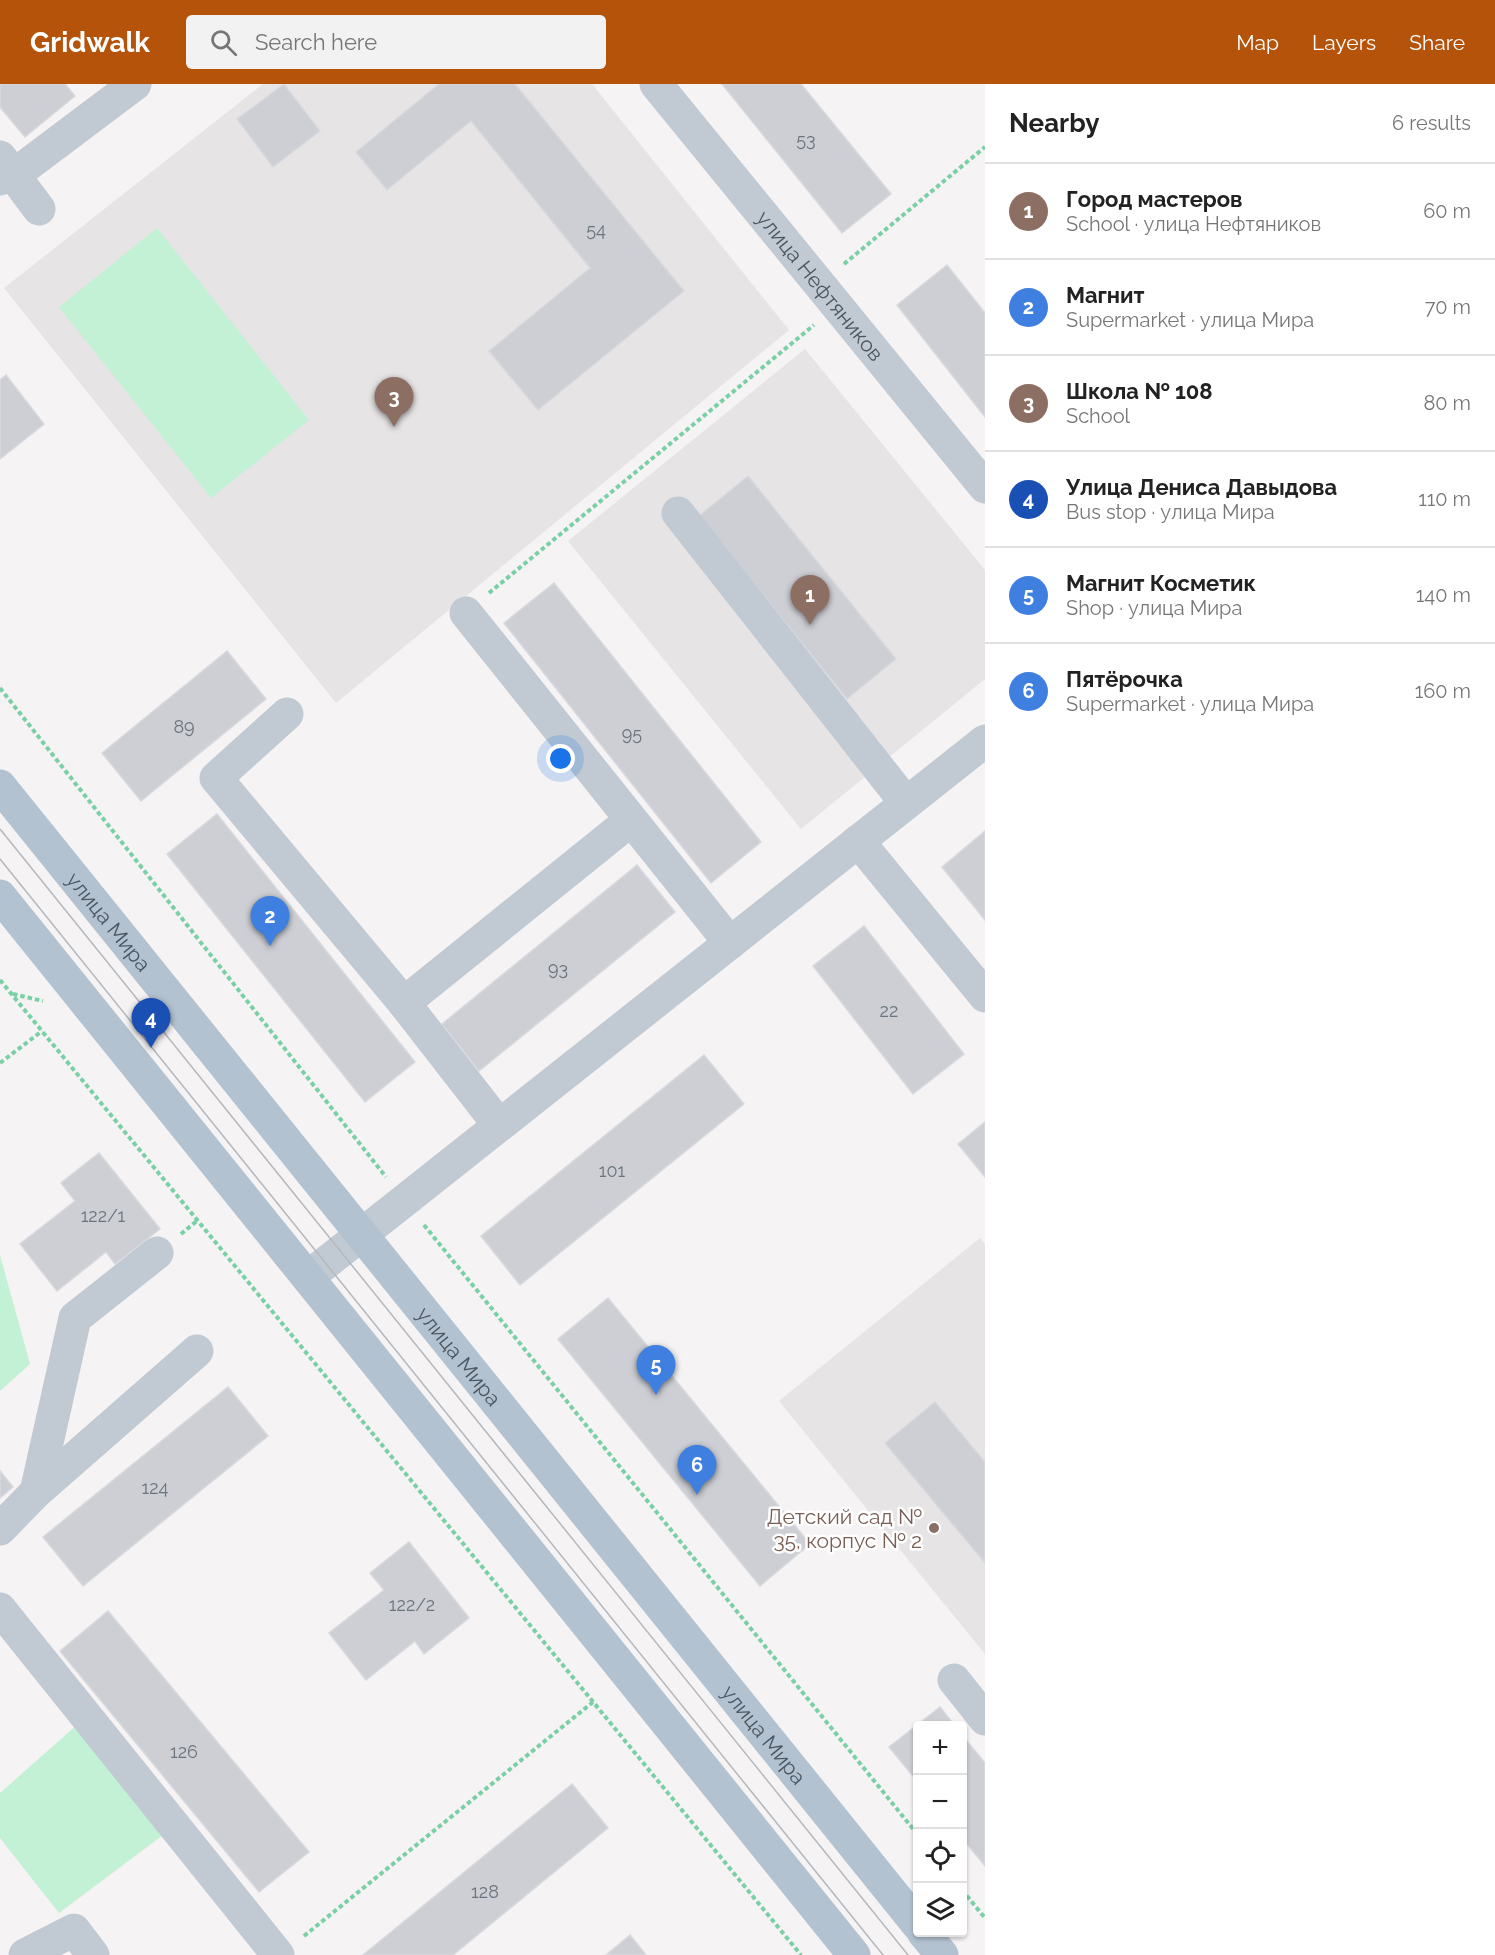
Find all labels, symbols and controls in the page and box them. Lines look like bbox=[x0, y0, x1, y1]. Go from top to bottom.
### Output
search box bbox=[186, 15, 606, 69]
text: Gridwalk bbox=[30, 26, 150, 59]
icon: search bbox=[207, 26, 240, 59]
text: Search here bbox=[255, 29, 377, 55]
text: Map bbox=[1236, 30, 1279, 55]
text: Layers bbox=[1312, 30, 1376, 55]
text: Share bbox=[1409, 30, 1465, 55]
text: Nearby bbox=[1009, 108, 1099, 138]
text: 6 results bbox=[1392, 111, 1471, 135]
house number: 53 bbox=[796, 129, 816, 150]
text: Город мастеров bbox=[1066, 186, 1243, 212]
text: 1 bbox=[1024, 199, 1033, 223]
text: 60 m bbox=[1423, 199, 1471, 223]
street label: улица Нефтяников bbox=[752, 205, 889, 366]
text: School · улица Нефтяников bbox=[1066, 212, 1321, 236]
house number: 54 bbox=[586, 219, 606, 240]
text: Магнит bbox=[1066, 282, 1145, 308]
text: 2 bbox=[1023, 295, 1034, 319]
text: 70 m bbox=[1425, 295, 1471, 319]
text: Supermarket · улица Мира bbox=[1066, 308, 1314, 332]
pin: 3 bbox=[374, 378, 414, 427]
text: Школа № 108 bbox=[1066, 378, 1213, 404]
text: 3 bbox=[1023, 391, 1034, 415]
text: 80 m bbox=[1423, 391, 1471, 415]
text: School bbox=[1066, 404, 1130, 428]
text: Улица Дениса Давыдова bbox=[1066, 474, 1337, 500]
text: 4 bbox=[1023, 487, 1034, 511]
text: 110 m bbox=[1418, 487, 1471, 511]
text: Bus stop · улица Мира bbox=[1066, 500, 1275, 524]
text: Магнит Косметик bbox=[1066, 570, 1256, 596]
pin: 1 bbox=[790, 576, 830, 625]
text: 5 bbox=[1023, 583, 1034, 607]
text: 140 m bbox=[1416, 583, 1471, 607]
text: Shop · улица Мира bbox=[1066, 596, 1242, 620]
text: Пятёрочка bbox=[1066, 666, 1183, 692]
text: 6 bbox=[1022, 679, 1035, 703]
text: 160 m bbox=[1415, 679, 1471, 703]
text: Supermarket · улица Мира bbox=[1066, 692, 1314, 716]
house number: 89 bbox=[173, 716, 195, 737]
house number: 95 bbox=[622, 723, 642, 744]
your location bbox=[546, 744, 575, 773]
street label: улица Мира bbox=[62, 867, 157, 976]
pin: 2 bbox=[250, 896, 290, 946]
house number: 93 bbox=[548, 958, 568, 979]
pin: 4 bbox=[132, 998, 170, 1048]
house number: 22 bbox=[880, 1000, 898, 1021]
house number: 101 bbox=[599, 1160, 626, 1181]
house number: 122/1 bbox=[81, 1205, 126, 1226]
street label: улица Мира bbox=[412, 1301, 507, 1411]
pin: 5 bbox=[636, 1346, 676, 1395]
pin: 6 bbox=[678, 1446, 716, 1495]
house number: 124 bbox=[142, 1477, 169, 1498]
place label: Детский сад № 35, корпус № 2 bbox=[767, 1504, 922, 1553]
marker: Детский сад № 35, корпус № 2 bbox=[927, 1521, 941, 1535]
house number: 122/2 bbox=[389, 1594, 435, 1615]
street label: улица Мира bbox=[717, 1680, 812, 1789]
map controls bbox=[913, 1721, 967, 1937]
button: + bbox=[913, 1721, 967, 1775]
house number: 126 bbox=[170, 1741, 198, 1762]
button: − bbox=[913, 1775, 967, 1829]
button: locate bbox=[913, 1829, 967, 1883]
house number: 128 bbox=[471, 1881, 499, 1902]
button: layers bbox=[913, 1883, 967, 1937]

